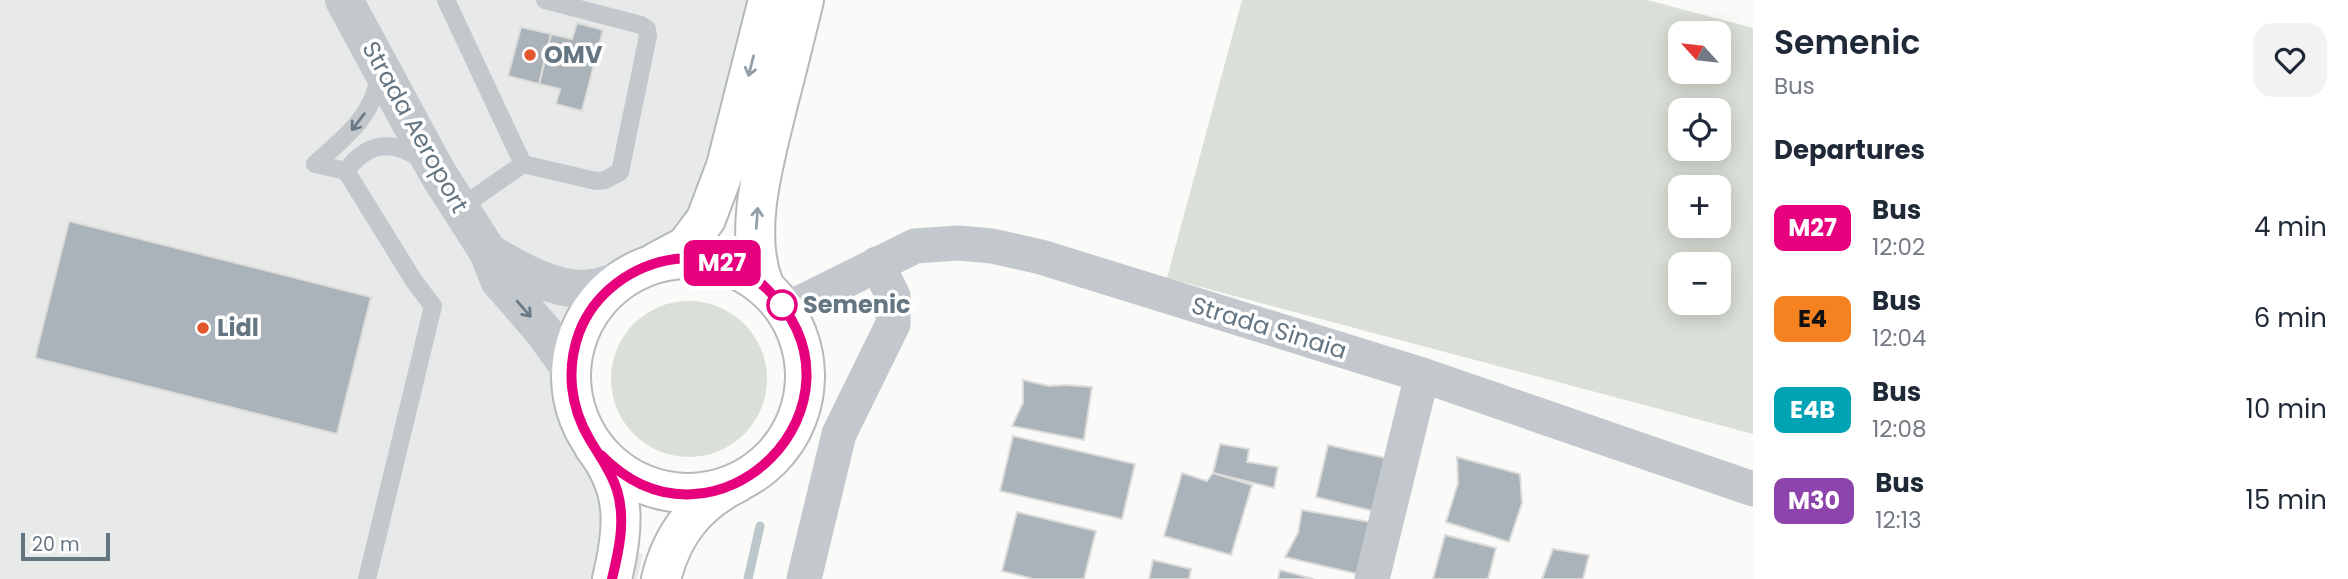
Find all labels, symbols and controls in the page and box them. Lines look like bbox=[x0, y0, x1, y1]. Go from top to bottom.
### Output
text: Semenic bbox=[1774, 19, 1920, 66]
north arrow bbox=[1668, 21, 1731, 84]
map controls bbox=[1668, 21, 1731, 315]
button: heart bbox=[2253, 23, 2327, 97]
street label: Strada Aeroport bbox=[355, 35, 476, 219]
place label: OMV bbox=[544, 38, 603, 71]
marker: OMV bbox=[522, 47, 538, 63]
one-way arrow bbox=[744, 54, 757, 77]
text: Bus bbox=[1774, 70, 1815, 102]
button: locate bbox=[1668, 98, 1731, 161]
one-way arrow bbox=[351, 112, 366, 131]
text: Departures bbox=[1774, 132, 1925, 168]
button: + bbox=[1668, 175, 1731, 238]
text: Bus bbox=[1872, 192, 1921, 228]
one-way arrow bbox=[751, 207, 764, 230]
text: 4 min bbox=[2254, 209, 2327, 245]
text: M27 bbox=[1788, 211, 1837, 244]
text: 12:02 bbox=[1872, 231, 1925, 263]
line badge: M27 bbox=[682, 240, 762, 286]
text: M27 bbox=[698, 246, 746, 279]
button: − bbox=[1668, 252, 1731, 315]
text: Bus bbox=[1872, 283, 1921, 319]
place label: Semenic bbox=[803, 288, 911, 321]
street label: Strada Sinaia bbox=[1188, 288, 1351, 367]
marker: Semenic bbox=[767, 290, 797, 320]
one-way arrow bbox=[516, 299, 532, 317]
text: 6 min bbox=[2254, 300, 2327, 336]
text: E4 bbox=[1798, 302, 1827, 335]
place label: Lidl bbox=[217, 311, 259, 344]
marker: Lidl bbox=[195, 320, 211, 336]
text: 12:04 bbox=[1872, 322, 1926, 354]
text: Bus bbox=[1872, 374, 1921, 410]
text: 10 min bbox=[2246, 391, 2327, 427]
text: E4B bbox=[1790, 393, 1835, 426]
text: 12:08 bbox=[1872, 413, 1926, 445]
text: Bus bbox=[1875, 465, 1924, 501]
text: 15 min bbox=[2246, 482, 2327, 518]
text: M30 bbox=[1788, 484, 1840, 517]
text: 12:13 bbox=[1875, 504, 1922, 536]
scale bar bbox=[21, 530, 110, 562]
text: 20 m bbox=[32, 531, 80, 558]

